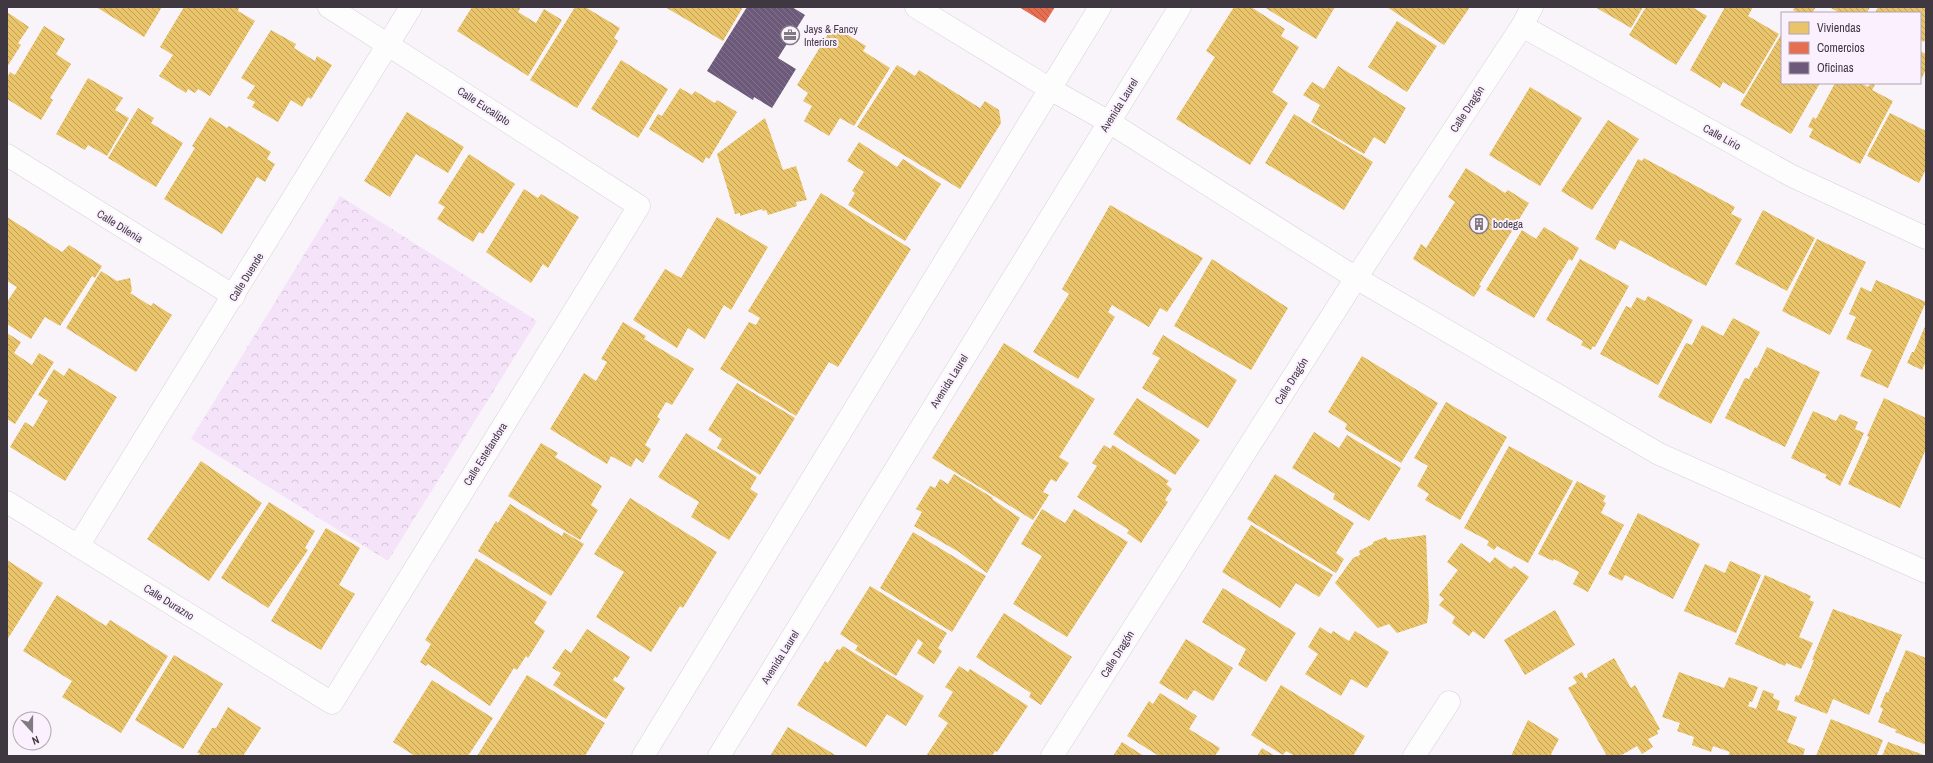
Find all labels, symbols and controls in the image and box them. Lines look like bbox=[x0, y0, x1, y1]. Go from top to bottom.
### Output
legend bbox=[1781, 12, 1921, 84]
text: Viviendas bbox=[1817, 20, 1861, 36]
place label: Jays & Fancy Interiors bbox=[804, 22, 858, 49]
office icon: Jays & Fancy Interiors bbox=[779, 24, 801, 46]
text: Comercios bbox=[1817, 40, 1865, 56]
text: Oficinas bbox=[1817, 60, 1854, 76]
street label: Avenida Laurel bbox=[1096, 76, 1141, 135]
street label: Calle Dragón bbox=[1447, 83, 1487, 135]
street label: Calle Eucalipto bbox=[455, 84, 513, 128]
street label: Calle Lirio bbox=[1701, 121, 1743, 153]
street label: Calle Dilenia bbox=[94, 206, 146, 246]
building icon: bodega bbox=[1468, 213, 1490, 235]
place label: bodega bbox=[1493, 217, 1523, 231]
street label: Calle Duende bbox=[226, 250, 266, 304]
street label: Avenida Laurel bbox=[926, 352, 971, 411]
street label: Calle Dragón bbox=[1271, 355, 1311, 407]
street label: Calle Estefandora bbox=[460, 420, 510, 488]
street label: Calle Durazno bbox=[141, 581, 197, 623]
street label: Avenida Laurel bbox=[757, 628, 802, 687]
street label: Calle Dragón bbox=[1097, 628, 1137, 680]
north arrow bbox=[12, 711, 52, 751]
text: N bbox=[30, 733, 41, 748]

